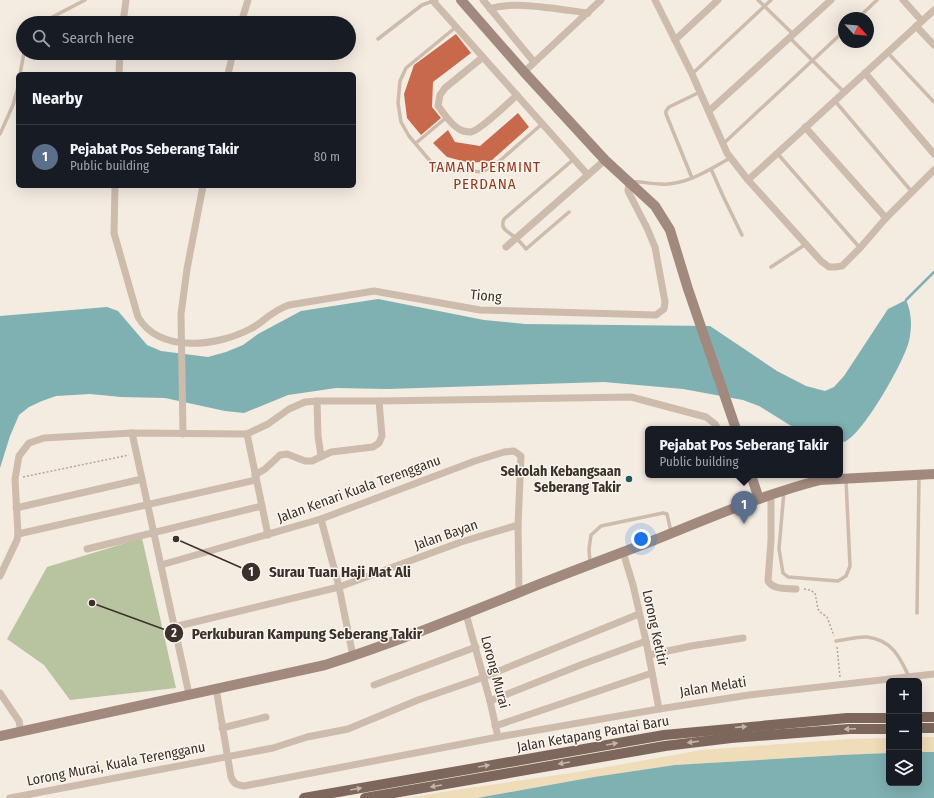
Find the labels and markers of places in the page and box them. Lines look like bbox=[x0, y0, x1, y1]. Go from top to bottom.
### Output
place label: Sekolah Kebangsaan Seberang Takir bbox=[500, 463, 622, 496]
marker: Sekolah Kebangsaan Seberang Takir bbox=[624, 474, 634, 484]
pin: 1 bbox=[731, 491, 757, 524]
callout: Surau Tuan Haji Mat Ali bbox=[241, 558, 419, 585]
callout: Perkuburan Kampung Seberang Takir bbox=[164, 620, 430, 647]

